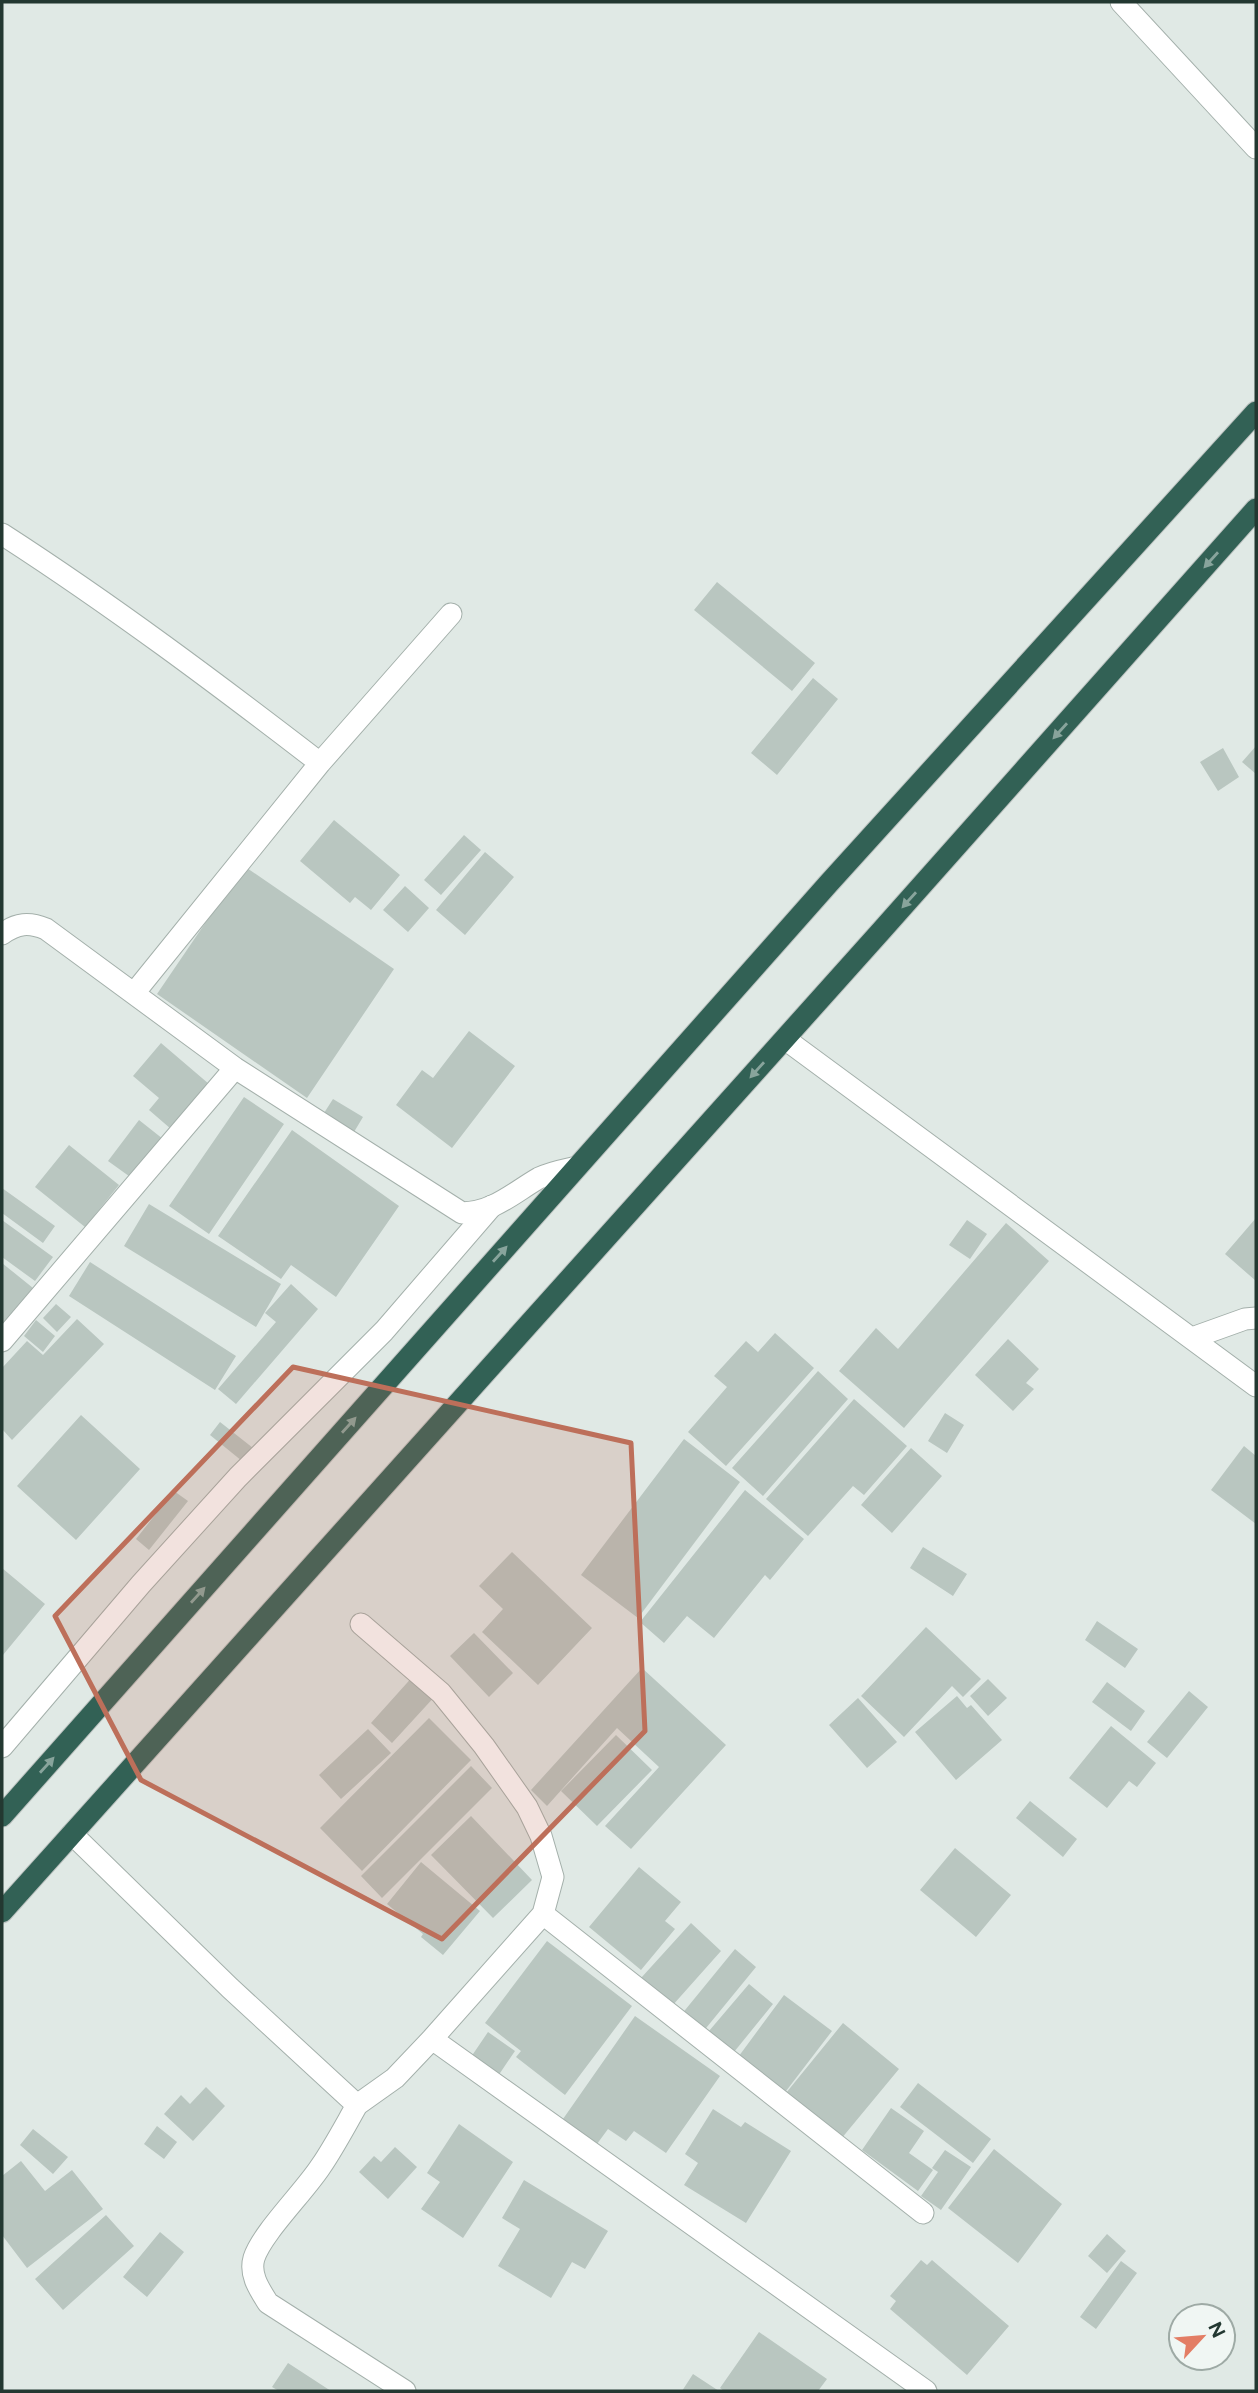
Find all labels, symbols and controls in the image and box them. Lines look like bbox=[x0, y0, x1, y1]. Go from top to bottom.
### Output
one-way arrow bbox=[1204, 552, 1219, 569]
one-way arrow bbox=[1053, 722, 1068, 739]
one-way arrow bbox=[902, 892, 917, 909]
one-way arrow bbox=[749, 1061, 765, 1079]
one-way arrow bbox=[492, 1246, 507, 1263]
one-way arrow bbox=[341, 1416, 357, 1434]
one-way arrow bbox=[190, 1586, 206, 1604]
one-way arrow bbox=[39, 1756, 55, 1774]
north arrow bbox=[1167, 2302, 1237, 2372]
text: N bbox=[1203, 2318, 1230, 2341]

